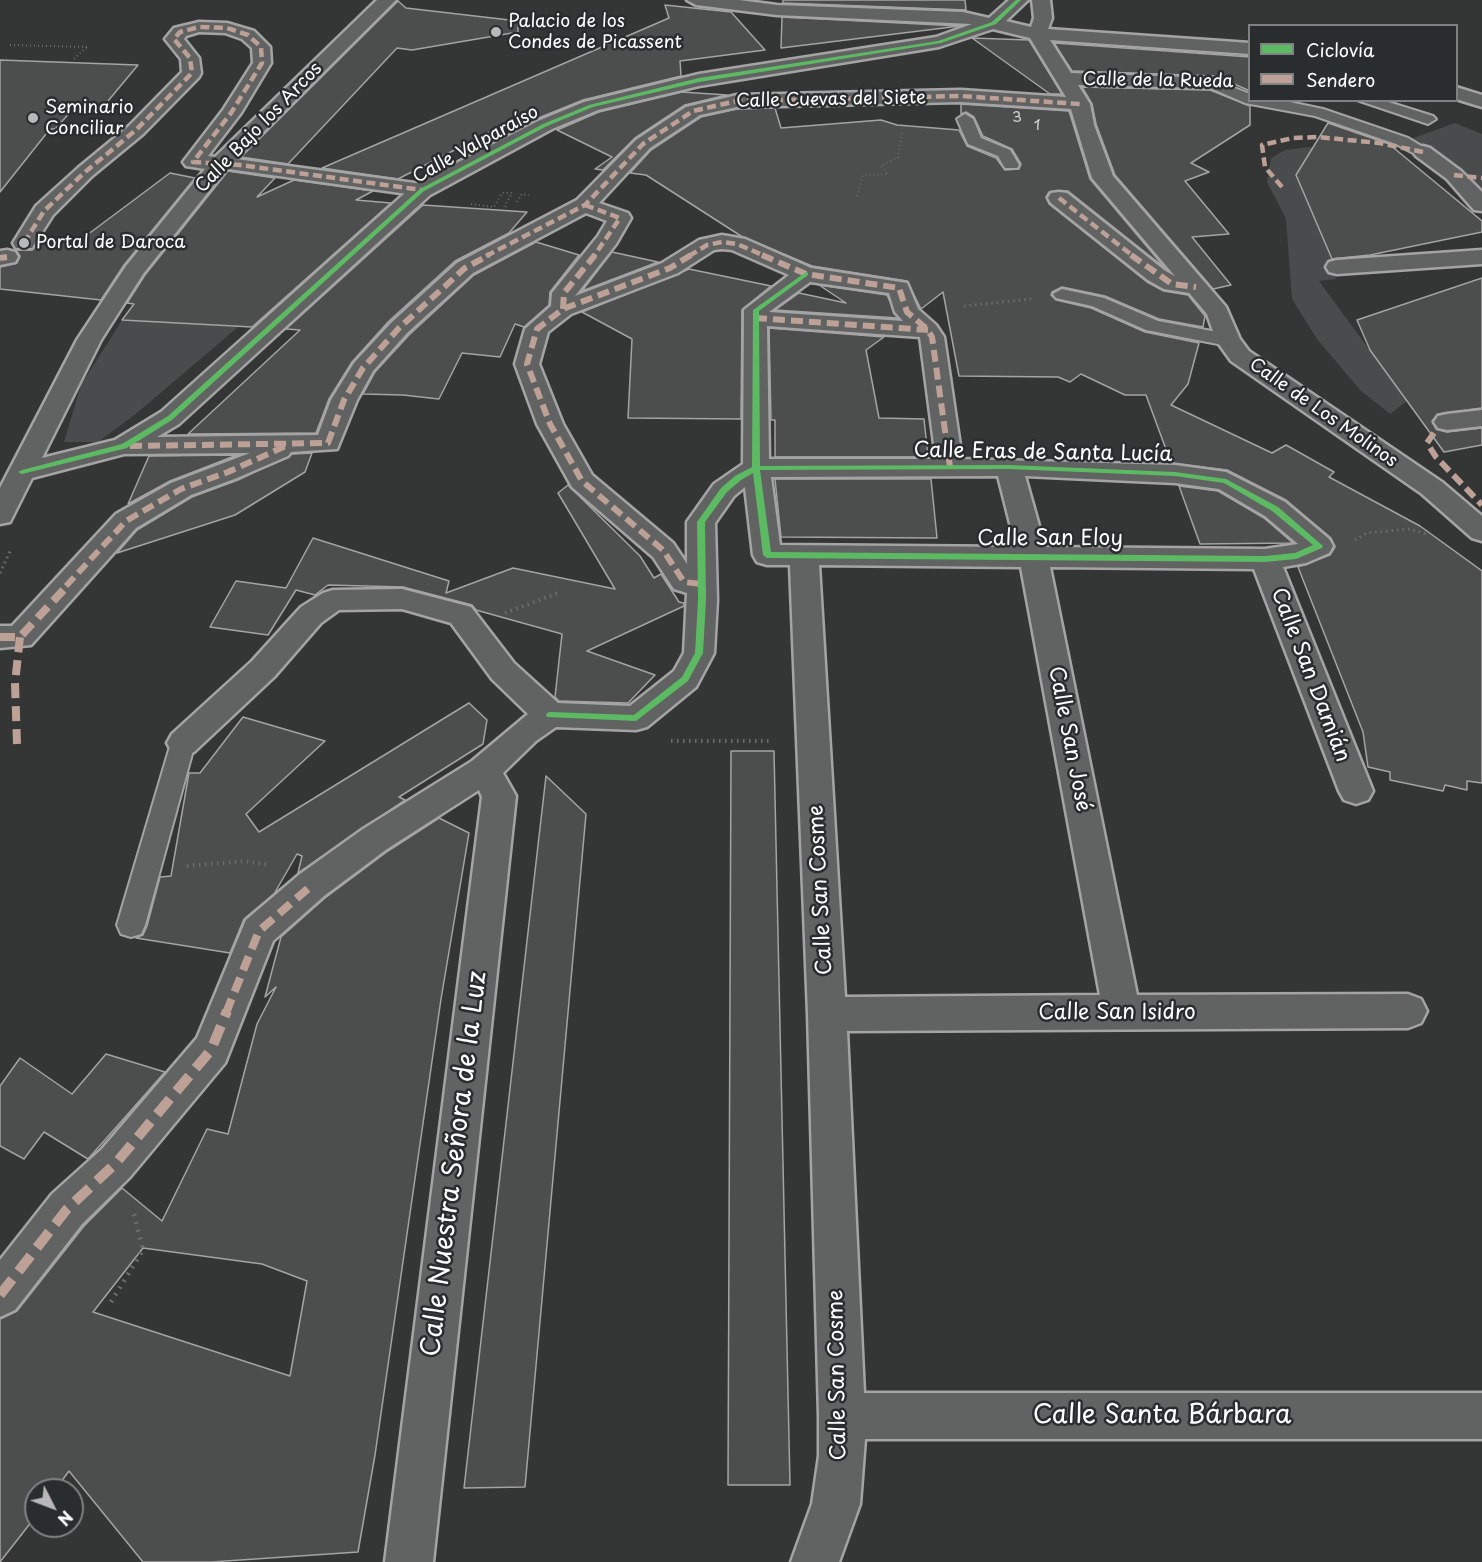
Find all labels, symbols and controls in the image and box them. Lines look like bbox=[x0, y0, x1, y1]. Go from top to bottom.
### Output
place label: Palacio de los Condes de Picassent bbox=[508, 11, 682, 54]
legend bbox=[1248, 24, 1458, 102]
marker: Palacio de los Condes de Picassent bbox=[489, 25, 503, 39]
text: Ciclovía bbox=[1306, 36, 1374, 63]
street label: Calle Bajo los Arcos bbox=[191, 58, 327, 198]
text: Sendero bbox=[1306, 66, 1375, 93]
street label: Calle de la Rueda bbox=[1082, 69, 1234, 93]
street label: Calle Cuevas del Siete bbox=[736, 88, 926, 112]
place label: Seminario Conciliar bbox=[45, 97, 133, 140]
street label: Calle Valparaíso bbox=[409, 102, 543, 188]
house number: 3 bbox=[1012, 109, 1022, 127]
marker: Seminario Conciliar bbox=[26, 111, 40, 125]
house number: 1 bbox=[1034, 117, 1040, 135]
place label: Portal de Daroca bbox=[36, 232, 185, 254]
marker: Portal de Daroca bbox=[17, 236, 31, 250]
street label: Calle de Los Molinos bbox=[1245, 354, 1401, 472]
street label: Calle Eras de Santa Lucía bbox=[913, 438, 1173, 468]
street label: Calle San Eloy bbox=[977, 526, 1123, 552]
street label: Calle San Damián bbox=[1265, 584, 1355, 766]
street label: Calle San José bbox=[1043, 664, 1095, 814]
street label: Calle San Cosme bbox=[804, 804, 838, 976]
street label: Calle Nuestra Señora de la Luz bbox=[416, 970, 494, 1358]
street label: Calle San Isidro bbox=[1038, 1000, 1196, 1026]
street label: Calle San Cosme bbox=[824, 1290, 852, 1460]
street label: Calle Santa Bárbara bbox=[1033, 1400, 1291, 1432]
north arrow bbox=[24, 1478, 84, 1538]
text: N bbox=[53, 1506, 79, 1531]

